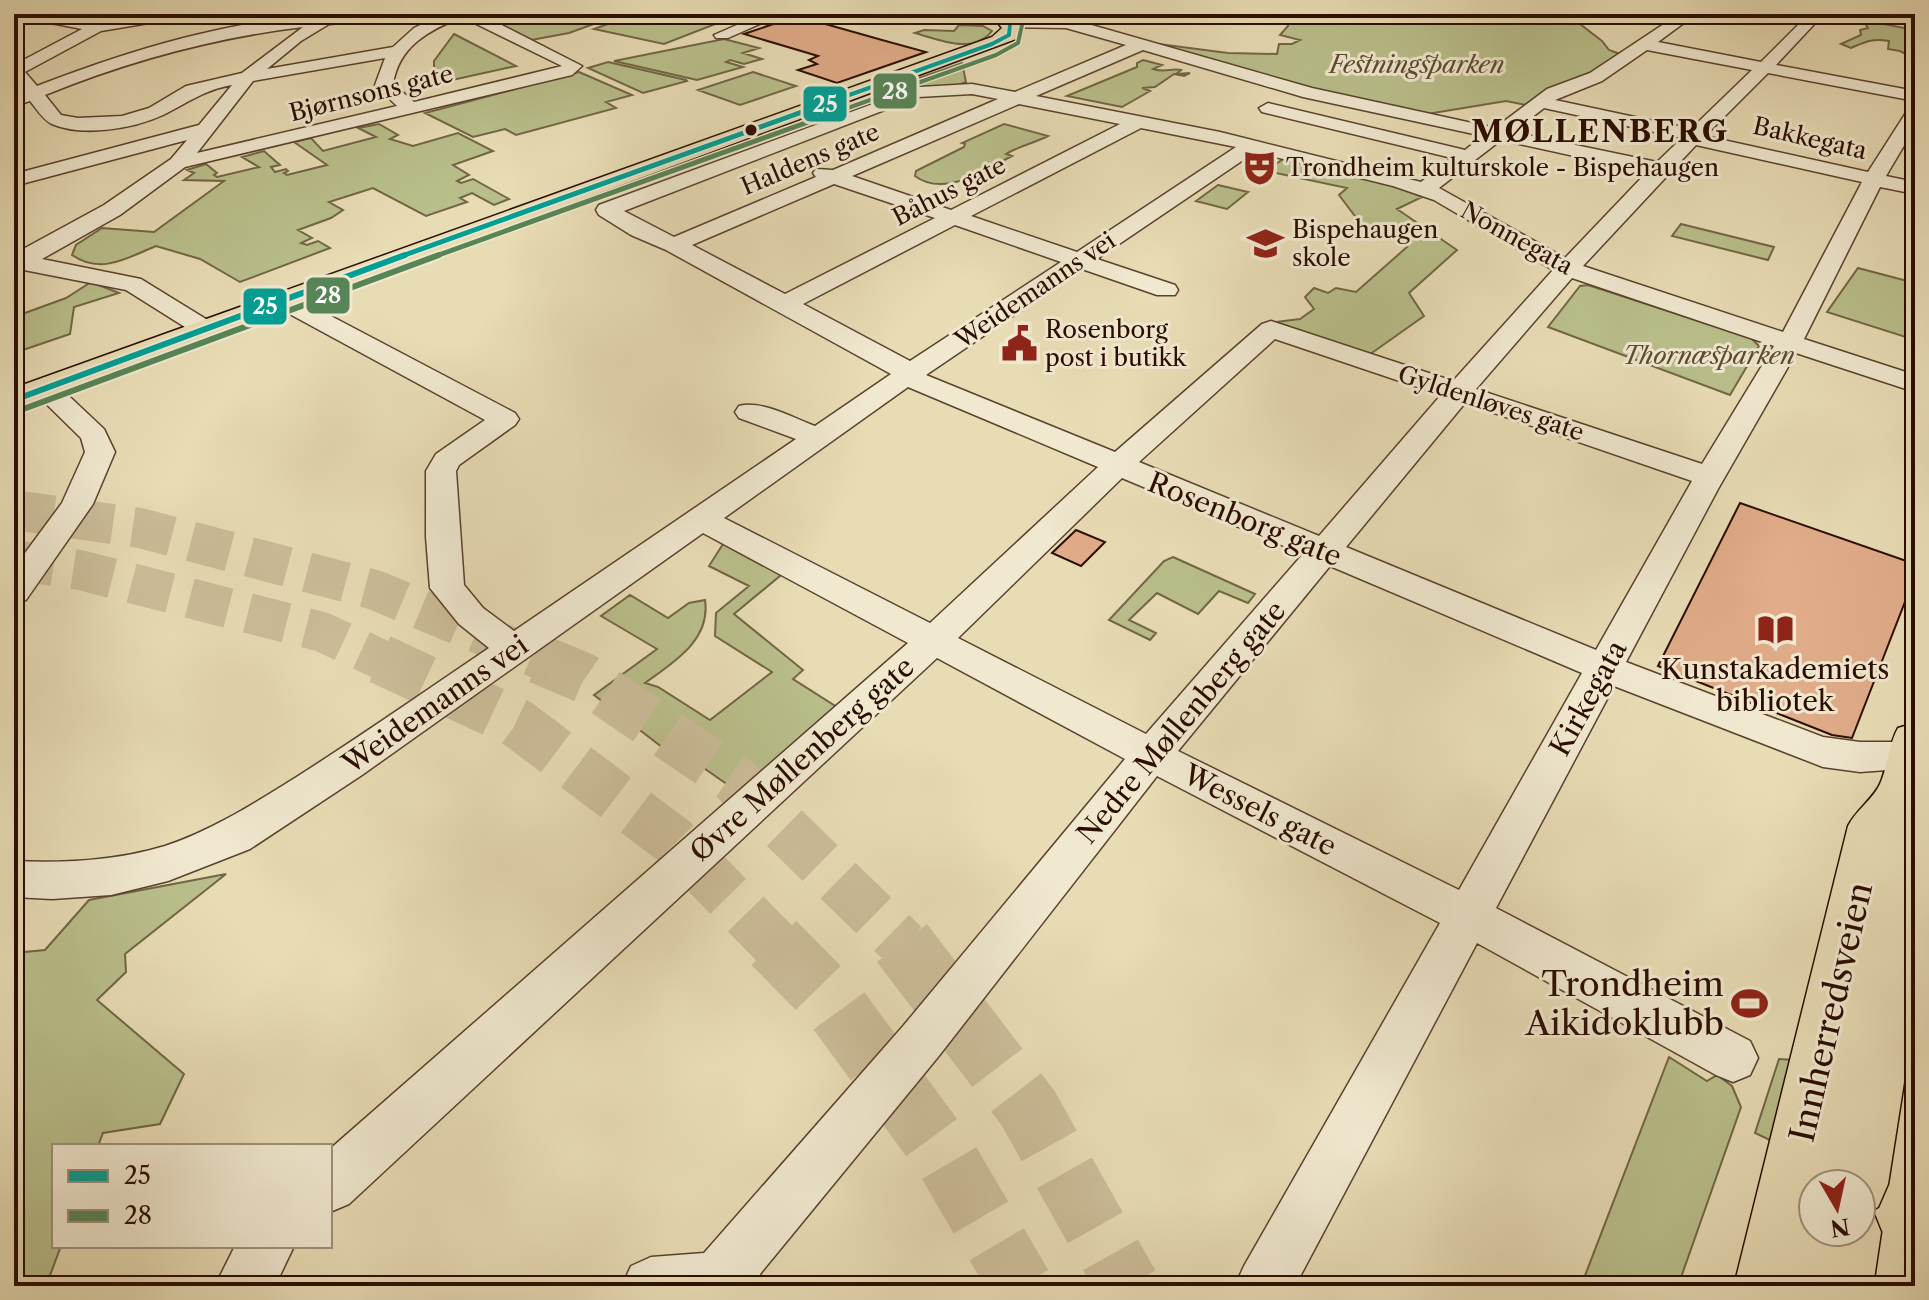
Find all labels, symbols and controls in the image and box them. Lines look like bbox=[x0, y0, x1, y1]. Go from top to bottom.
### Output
park label: Festningsparken bbox=[1328, 50, 1505, 79]
street label: Bjørnsons gate bbox=[286, 59, 456, 127]
line badge: 28 bbox=[872, 72, 918, 110]
text: 28 bbox=[882, 78, 908, 105]
line badge: 25 bbox=[802, 85, 848, 123]
text: 25 bbox=[812, 91, 838, 118]
street label: Bakkegata bbox=[1750, 111, 1870, 165]
district label: MØLLENBERG bbox=[1471, 113, 1729, 150]
street label: Haldens gate bbox=[737, 117, 883, 201]
unlabelled marker bbox=[743, 122, 759, 138]
theatre icon: Trondheim kulturskole - Bispehaugen bbox=[1241, 148, 1279, 186]
street label: Båhus gate bbox=[888, 150, 1010, 232]
place label: Trondheim kulturskole - Bispehaugen bbox=[1286, 153, 1719, 182]
street label: Nonnegata bbox=[1456, 195, 1578, 281]
place label: Bispehaugen skole bbox=[1292, 215, 1438, 272]
school or university icon: Bispehaugen skole bbox=[1247, 224, 1285, 262]
street label: Weidemanns vei bbox=[948, 226, 1121, 355]
line badge: 28 bbox=[305, 276, 351, 315]
text: 28 bbox=[315, 282, 341, 309]
line badge: 25 bbox=[242, 287, 288, 326]
text: 25 bbox=[252, 293, 278, 320]
place label: Rosenborg post i butikk bbox=[1045, 315, 1187, 372]
public building icon: Rosenborg post i butikk bbox=[1000, 324, 1038, 362]
park label: Thornæsparken bbox=[1623, 341, 1795, 370]
street label: Gyldenløves gate bbox=[1394, 359, 1588, 447]
street label: Rosenborg gate bbox=[1143, 465, 1347, 573]
street label: Nedre Møllenberg gate bbox=[1070, 594, 1292, 850]
library icon: Kunstakademiets bibliotek bbox=[1756, 610, 1794, 648]
street label: Weidemanns vei bbox=[335, 627, 534, 781]
street label: Kirkegata bbox=[1542, 634, 1634, 762]
street label: Øvre Møllenberg gate bbox=[683, 650, 921, 868]
place label: Kunstakademiets bibliotek bbox=[1661, 652, 1889, 718]
street label: Wessels gate bbox=[1177, 756, 1342, 863]
street label: Innherredsveien bbox=[1781, 878, 1881, 1146]
place label: Trondheim Aikidoklubb bbox=[1524, 963, 1724, 1044]
sports icon: Trondheim Aikidoklubb bbox=[1731, 985, 1769, 1023]
legend bbox=[52, 1144, 332, 1248]
text: 25 bbox=[124, 1161, 151, 1190]
north arrow bbox=[1797, 1168, 1877, 1248]
text: 28 bbox=[124, 1201, 152, 1230]
text: N bbox=[1828, 1212, 1852, 1242]

